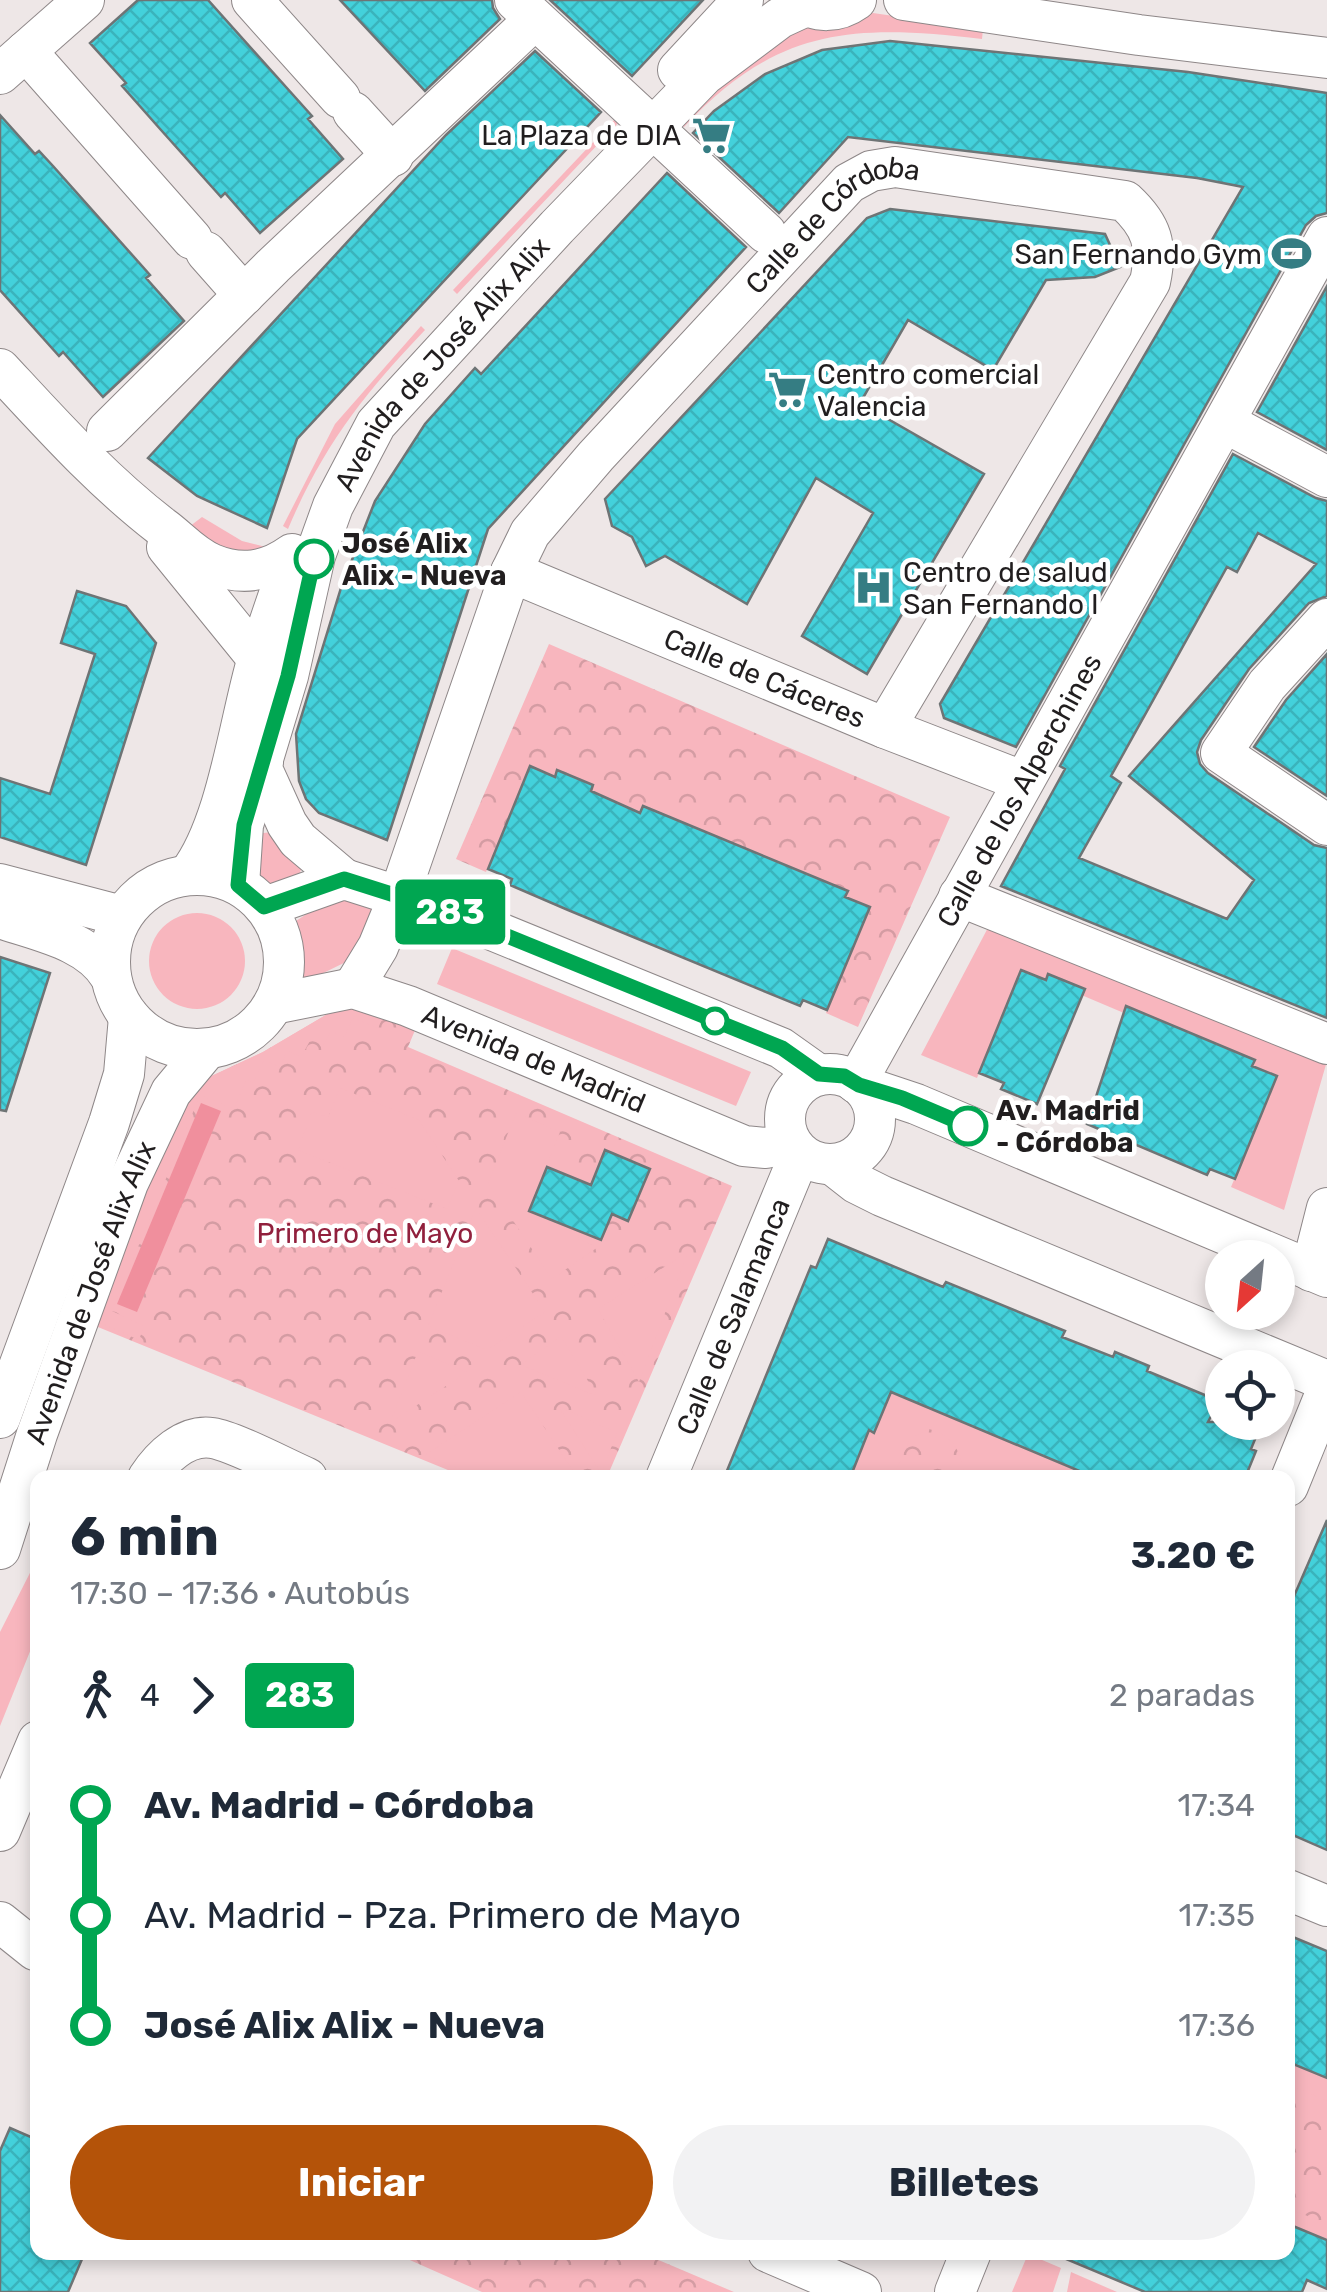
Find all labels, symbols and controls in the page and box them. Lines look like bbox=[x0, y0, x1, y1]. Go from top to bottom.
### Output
supermarket icon: La Plaza de DIA bbox=[690, 114, 732, 156]
place label: La Plaza de DIA bbox=[481, 119, 681, 152]
street label: Calle de Córdoba bbox=[739, 150, 923, 300]
street label: Avenida de José Alix Alix bbox=[327, 230, 556, 497]
sports icon: San Fernando Gym bbox=[1271, 233, 1313, 275]
place label: San Fernando Gym bbox=[1015, 238, 1262, 271]
place label: Centro comercial Valencia bbox=[817, 358, 1039, 423]
supermarket icon: Centro comercial Valencia bbox=[766, 369, 808, 411]
place label: José Alix Alix - Nueva bbox=[342, 527, 507, 592]
marker: José Alix Alix - Nueva bbox=[295, 540, 333, 578]
place label: Centro de salud San Fernando I bbox=[903, 556, 1108, 621]
hospital icon: Centro de salud San Fernando I bbox=[852, 567, 894, 609]
street label: Calle de Cáceres bbox=[659, 621, 870, 735]
street label: Calle de los Alperchines bbox=[930, 648, 1108, 933]
line badge: 283 bbox=[392, 880, 508, 944]
text: 283 bbox=[415, 891, 485, 933]
street label: Avenida de Madrid bbox=[417, 997, 651, 1120]
unlabelled marker bbox=[702, 1008, 728, 1034]
place label: Av. Madrid - Córdoba bbox=[996, 1094, 1140, 1159]
marker: Av. Madrid - Córdoba bbox=[949, 1107, 987, 1145]
street label: Avenida de José Alix Alix bbox=[18, 1135, 162, 1448]
street label: Calle de Salamanca bbox=[669, 1193, 796, 1439]
park label: Primero de Mayo bbox=[257, 1217, 473, 1250]
north arrow bbox=[1205, 1240, 1295, 1330]
map controls bbox=[1205, 1240, 1295, 1440]
button: locate bbox=[1205, 1350, 1295, 1440]
text: 6 min bbox=[70, 1504, 219, 1569]
text: 3.20 € bbox=[1131, 1532, 1255, 1578]
text: 17:30 – 17:36 · Autobús bbox=[70, 1574, 410, 1612]
icon: walk bbox=[70, 1668, 125, 1723]
icon: forward bbox=[175, 1668, 230, 1723]
text: 283 bbox=[265, 1674, 334, 1716]
text: 4 bbox=[140, 1676, 160, 1714]
text: 2 paradas bbox=[1109, 1676, 1255, 1714]
text: Av. Madrid - Córdoba bbox=[144, 1782, 534, 1828]
text: 17:34 bbox=[1178, 1786, 1255, 1824]
text: Av. Madrid - Pza. Primero de Mayo bbox=[144, 1892, 741, 1938]
text: 17:35 bbox=[1178, 1896, 1255, 1934]
text: José Alix Alix - Nueva bbox=[144, 2002, 545, 2048]
text: 17:36 bbox=[1178, 2006, 1255, 2044]
button: Iniciar bbox=[70, 2125, 653, 2240]
button: Billetes bbox=[673, 2125, 1255, 2240]

